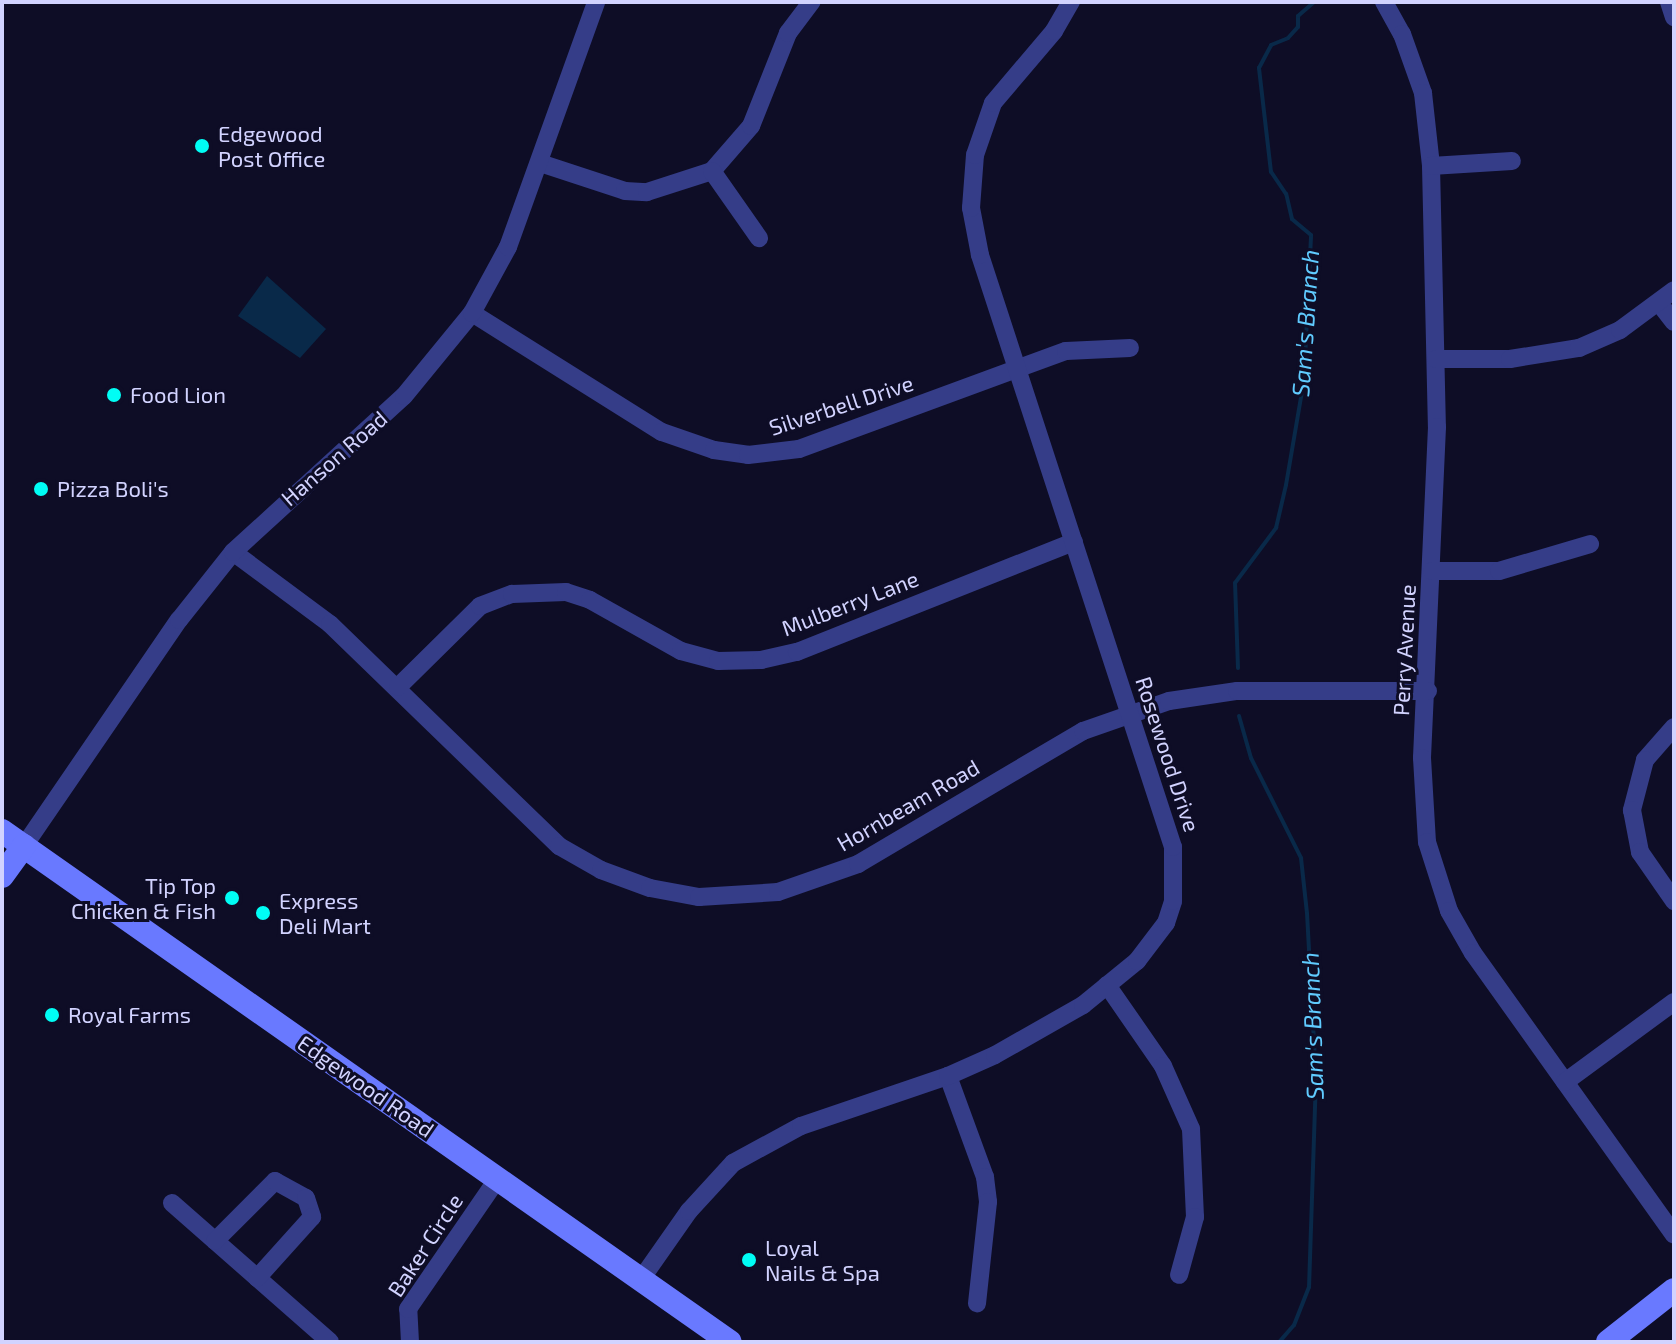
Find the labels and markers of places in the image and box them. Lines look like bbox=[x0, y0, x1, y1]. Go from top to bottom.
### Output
place label: Edgewood Post Office bbox=[218, 120, 325, 172]
marker: Edgewood Post Office bbox=[193, 137, 211, 155]
place label: Food Lion bbox=[130, 382, 226, 408]
marker: Food Lion bbox=[105, 386, 123, 404]
place label: Pizza Boli's bbox=[57, 476, 169, 502]
marker: Pizza Boli's bbox=[32, 480, 50, 498]
place label: Tip Top Chicken & Fish bbox=[71, 872, 216, 924]
place label: Express Deli Mart bbox=[279, 887, 371, 938]
marker: Tip Top Chicken & Fish bbox=[223, 889, 241, 907]
marker: Express Deli Mart bbox=[254, 904, 272, 922]
place label: Royal Farms bbox=[68, 1002, 192, 1028]
marker: Royal Farms bbox=[43, 1006, 61, 1024]
place label: Loyal Nails & Spa bbox=[765, 1234, 880, 1286]
marker: Loyal Nails & Spa bbox=[740, 1251, 758, 1269]

